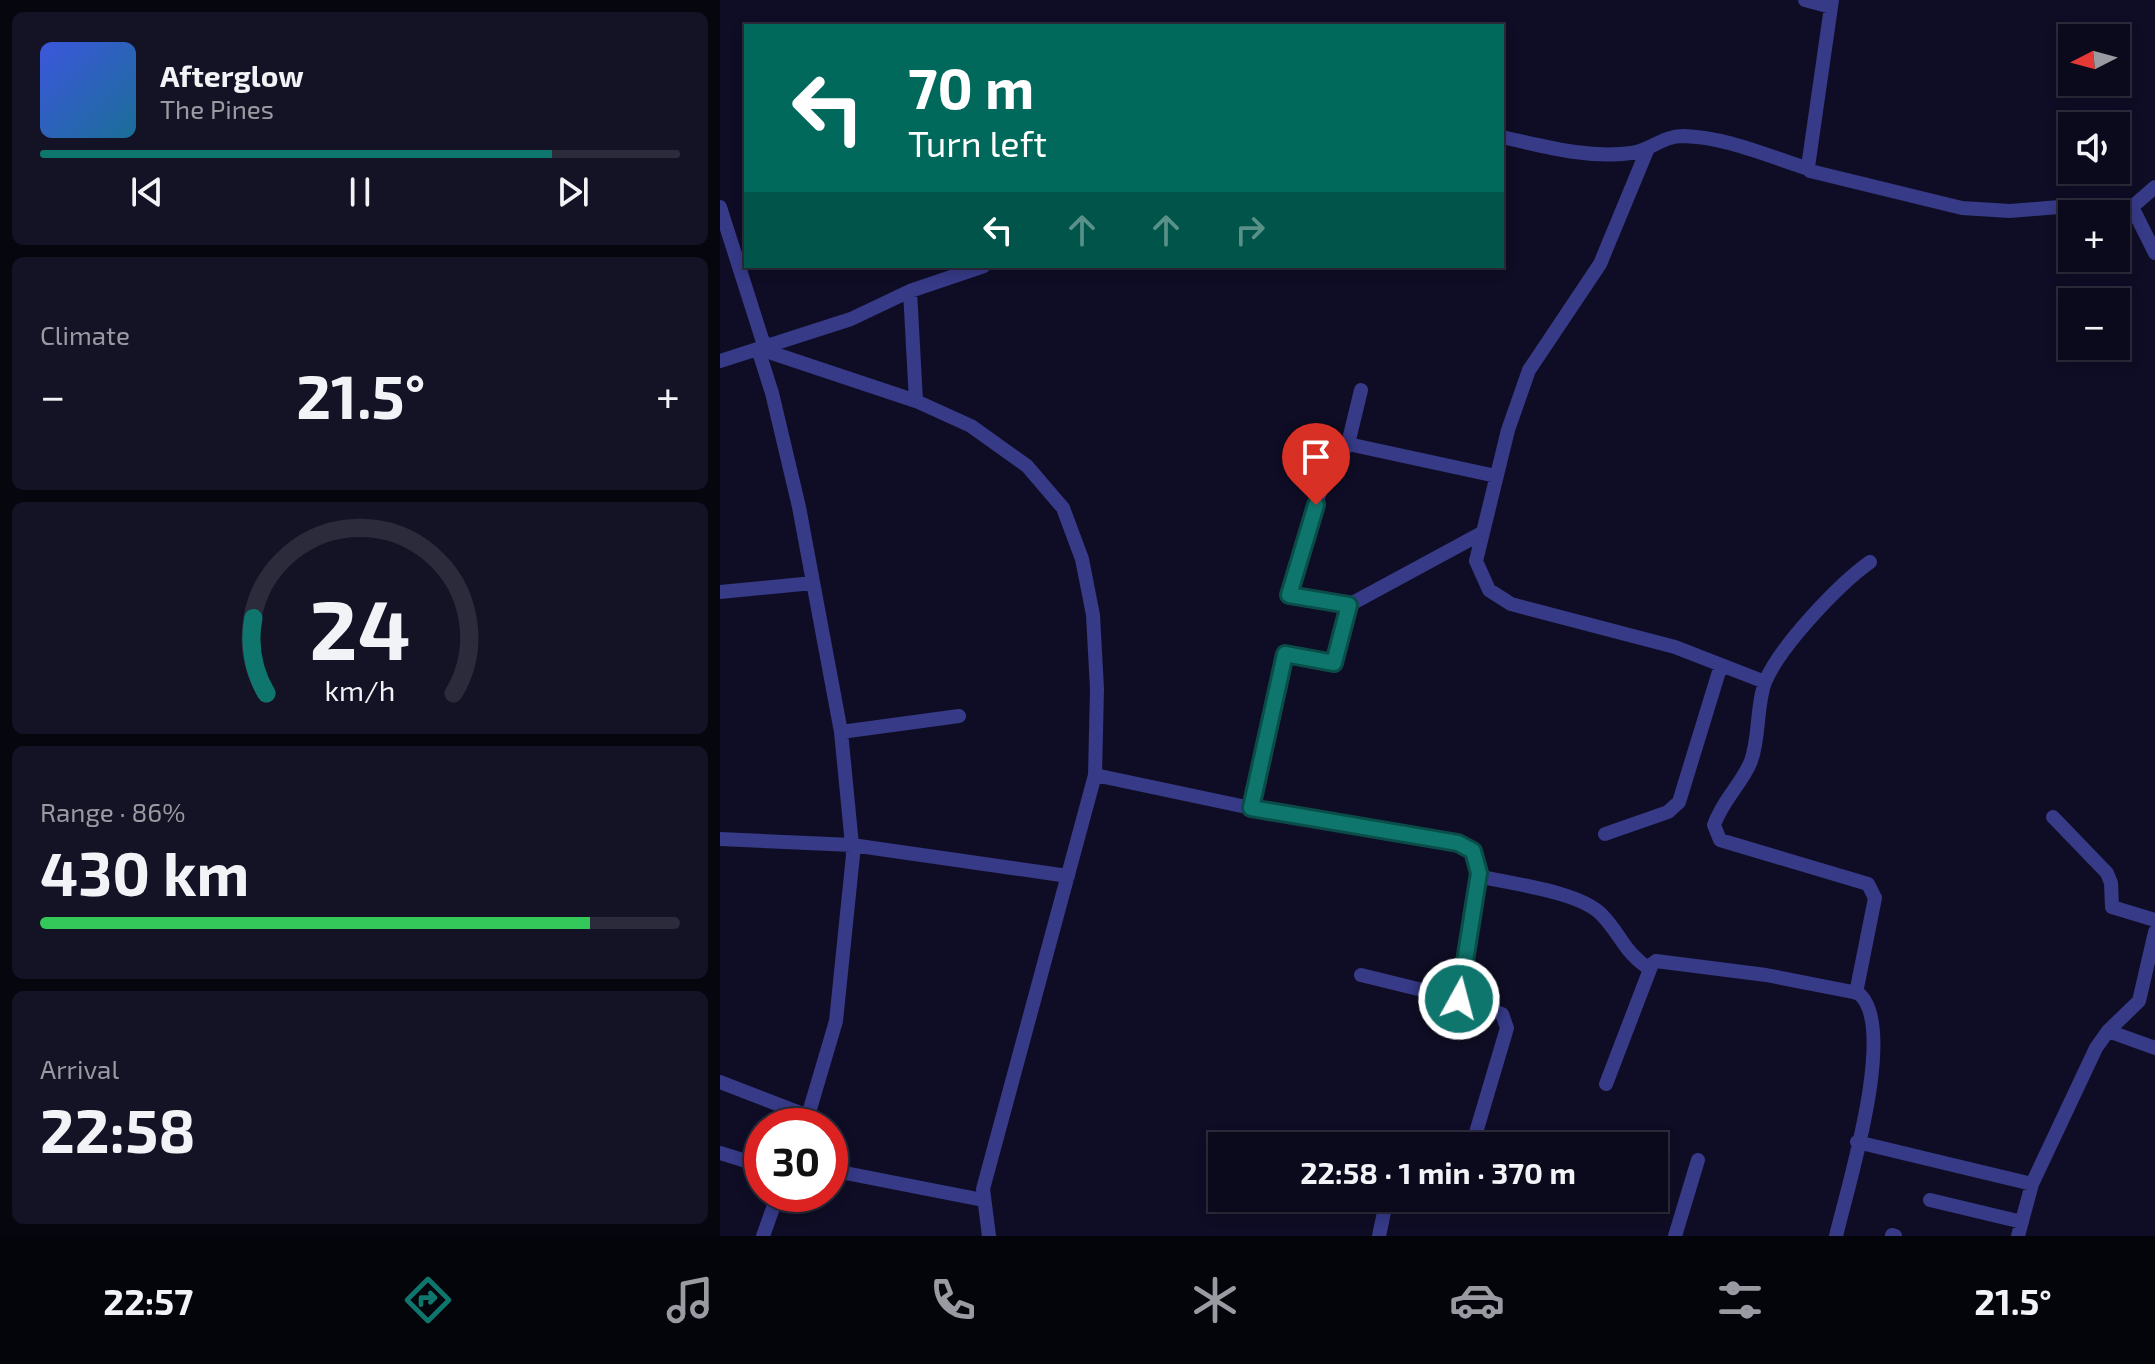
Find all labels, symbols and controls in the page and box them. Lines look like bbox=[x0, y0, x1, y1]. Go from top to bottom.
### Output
north arrow bbox=[2058, 24, 2130, 96]
map controls bbox=[2058, 24, 2130, 360]
text: 70 m bbox=[908, 53, 1034, 120]
icon: left bbox=[776, 56, 880, 160]
text: Afterglow bbox=[160, 57, 304, 93]
text: The Pines bbox=[160, 93, 274, 124]
button: sound bbox=[2058, 112, 2130, 184]
text: Turn left bbox=[908, 121, 1047, 164]
icon: previous bbox=[125, 170, 169, 214]
icon: pause bbox=[338, 170, 382, 214]
icon: next bbox=[551, 170, 595, 214]
button: + bbox=[2058, 200, 2130, 272]
icon: left bbox=[976, 208, 1020, 252]
icon: ahead bbox=[1060, 208, 1104, 252]
icon: ahead bbox=[1144, 208, 1188, 252]
icon: right bbox=[1228, 208, 1272, 252]
button: − bbox=[2058, 288, 2130, 360]
text: Climate bbox=[40, 319, 130, 350]
text: 21.5° bbox=[296, 359, 425, 431]
text: − bbox=[40, 368, 66, 421]
text: + bbox=[656, 368, 680, 421]
pin bbox=[1282, 423, 1350, 505]
icon: arrive bbox=[1294, 435, 1338, 479]
text: 24 bbox=[309, 577, 411, 677]
text: km/h bbox=[325, 672, 395, 707]
text: Range · 86% bbox=[40, 796, 185, 827]
text: 430 km bbox=[40, 836, 249, 908]
position arrow bbox=[1417, 957, 1501, 1041]
text: Arrival bbox=[40, 1053, 119, 1084]
text: 22:58 bbox=[40, 1093, 196, 1165]
speed limit sign: 30 bbox=[744, 1108, 848, 1212]
text: 22:58 · 1 min · 370 m bbox=[1300, 1154, 1576, 1190]
icon: directions bbox=[400, 1272, 456, 1328]
icon: music bbox=[662, 1272, 718, 1328]
icon: phone bbox=[925, 1272, 981, 1328]
icon: climate bbox=[1187, 1272, 1243, 1328]
icon: car bbox=[1449, 1272, 1505, 1328]
icon: filters bbox=[1712, 1272, 1768, 1328]
text: 22:57 bbox=[103, 1279, 193, 1322]
text: 21.5° bbox=[1974, 1279, 2052, 1322]

